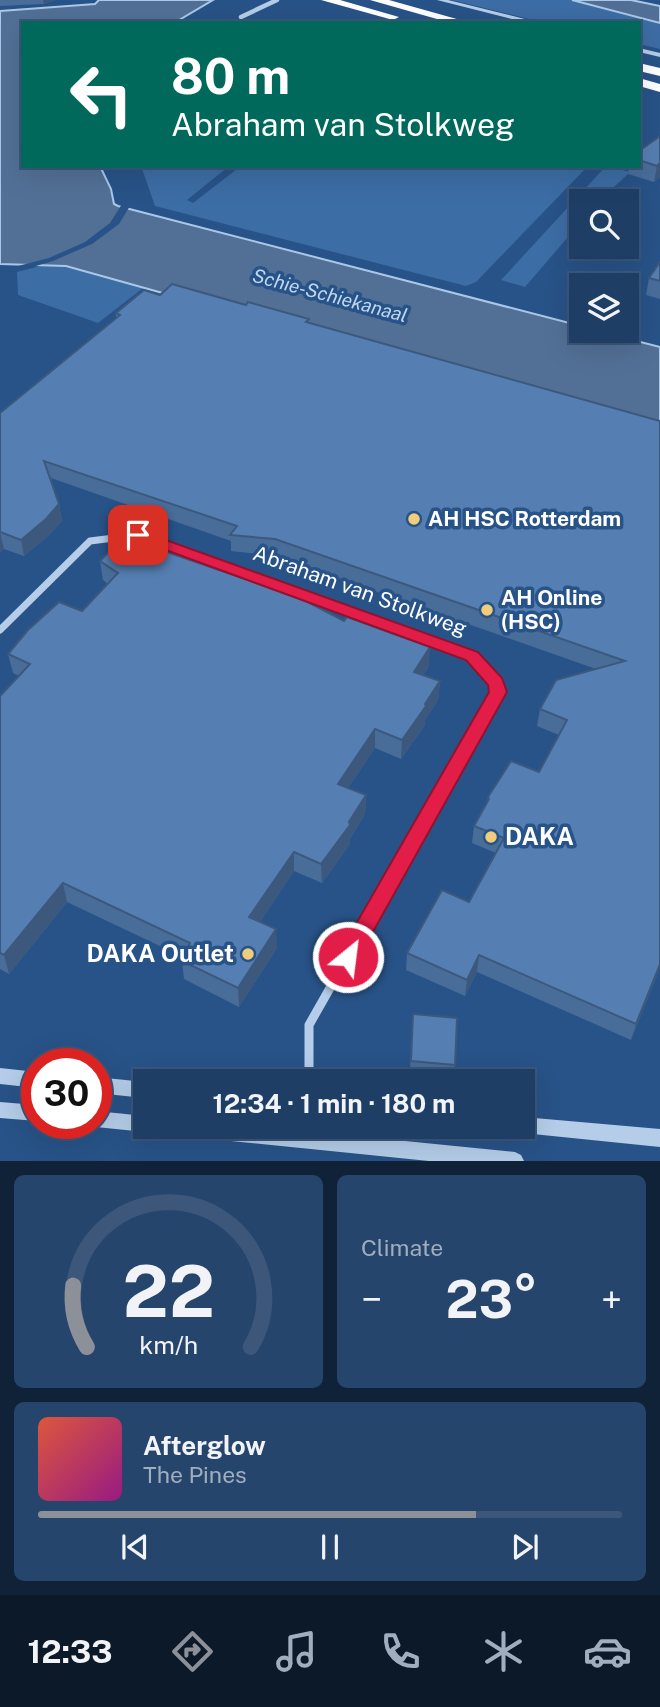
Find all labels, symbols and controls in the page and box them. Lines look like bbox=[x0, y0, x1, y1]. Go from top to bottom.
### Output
text: 80 m bbox=[171, 47, 290, 105]
icon: left bbox=[56, 49, 147, 140]
text: Abraham van Stolkweg bbox=[171, 106, 515, 143]
map controls bbox=[569, 189, 639, 343]
button: search bbox=[569, 189, 639, 259]
water label: Schie-Schiekanaal bbox=[250, 264, 410, 326]
button: layers bbox=[569, 273, 639, 343]
pin bbox=[108, 505, 168, 565]
place label: AH HSC Rotterdam bbox=[428, 506, 621, 531]
marker: AH HSC Rotterdam bbox=[406, 511, 422, 527]
icon: arrive bbox=[119, 516, 157, 554]
street label: Abraham van Stolkweg bbox=[250, 540, 470, 641]
place label: AH Online (HSC) bbox=[501, 585, 602, 634]
marker: AH Online (HSC) bbox=[479, 602, 495, 618]
place label: DAKA bbox=[505, 822, 574, 850]
marker: DAKA bbox=[483, 829, 499, 845]
position arrow bbox=[311, 920, 385, 994]
place label: DAKA Outlet bbox=[86, 939, 234, 967]
marker: DAKA Outlet bbox=[240, 946, 256, 962]
speed limit sign: 30 bbox=[21, 1048, 112, 1139]
text: 12:34 · 1 min · 180 m bbox=[213, 1088, 455, 1119]
text: Climate bbox=[361, 1234, 443, 1261]
text: 22 bbox=[122, 1249, 215, 1334]
text: 23° bbox=[445, 1269, 538, 1330]
text: − bbox=[361, 1277, 382, 1322]
text: + bbox=[601, 1277, 622, 1322]
text: km/h bbox=[139, 1330, 198, 1360]
text: Afterglow bbox=[143, 1430, 266, 1461]
text: The Pines bbox=[143, 1461, 247, 1488]
icon: previous bbox=[116, 1528, 154, 1566]
icon: pause bbox=[311, 1528, 349, 1566]
icon: next bbox=[506, 1528, 544, 1566]
icon: directions bbox=[168, 1627, 217, 1676]
icon: music bbox=[272, 1627, 321, 1676]
icon: phone bbox=[376, 1627, 425, 1676]
icon: climate bbox=[479, 1627, 528, 1676]
icon: car bbox=[583, 1627, 632, 1676]
text: 12:33 bbox=[27, 1633, 113, 1670]

